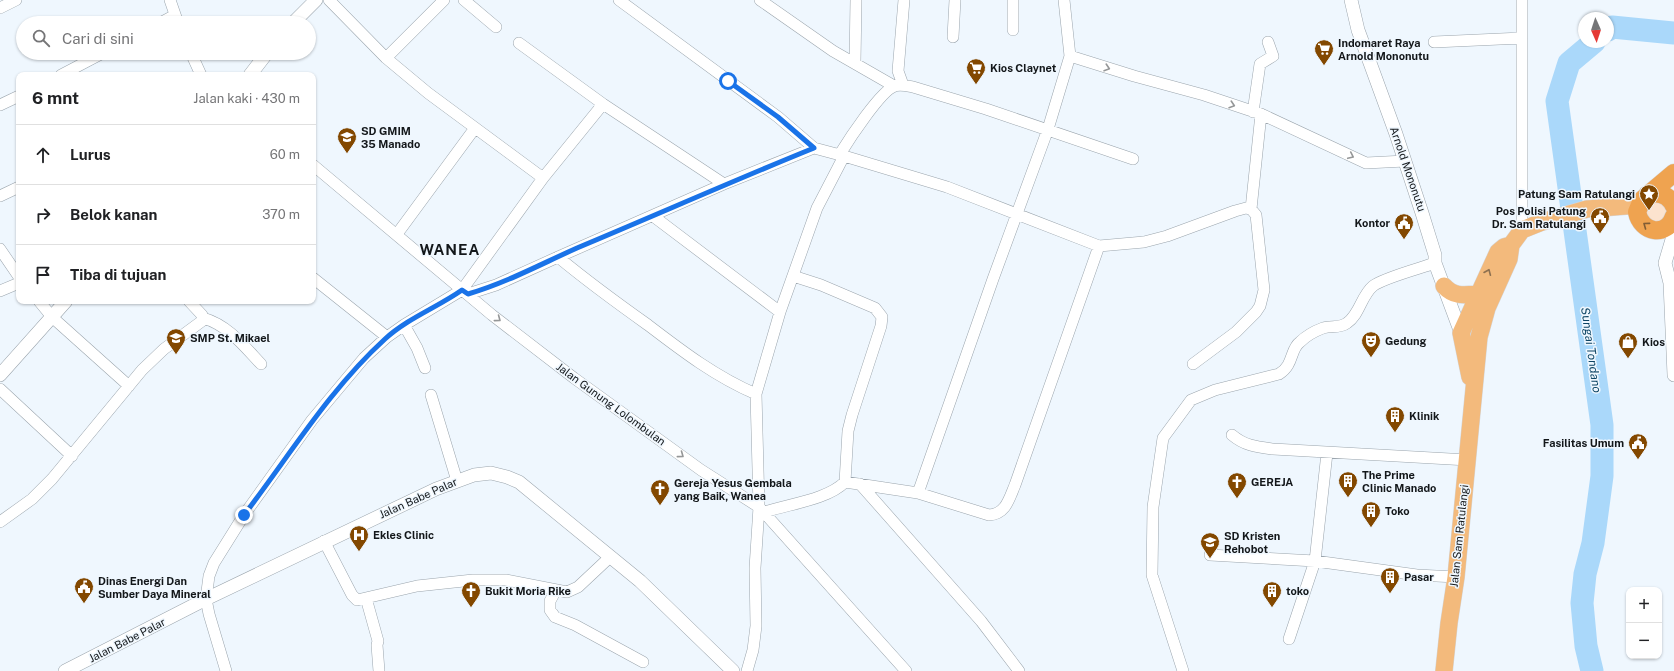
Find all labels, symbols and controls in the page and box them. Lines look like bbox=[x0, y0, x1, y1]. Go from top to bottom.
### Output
north arrow bbox=[1578, 12, 1614, 48]
search box bbox=[16, 16, 316, 60]
icon: search bbox=[30, 27, 52, 49]
text: Cari di sini bbox=[62, 30, 134, 47]
place label: Indomaret Raya Arnold Mononutu bbox=[1338, 37, 1429, 62]
supermarket icon: Indomaret Raya Arnold Mononutu bbox=[1313, 38, 1335, 66]
supermarket icon: Kios Claynet bbox=[965, 57, 987, 85]
place label: Kios Claynet bbox=[990, 62, 1057, 74]
one-way arrow bbox=[1104, 63, 1111, 71]
route start bbox=[719, 72, 737, 90]
text: 6 mnt bbox=[32, 88, 79, 108]
text: Jalan kaki · 430 m bbox=[193, 91, 300, 106]
one-way arrow bbox=[1228, 100, 1235, 108]
place label: SD GMIM 35 Manado bbox=[361, 125, 420, 150]
street label: Arnold Mononutu bbox=[1388, 125, 1428, 213]
school or university icon: SD GMIM 35 Manado bbox=[336, 126, 358, 154]
icon: ahead bbox=[32, 144, 54, 166]
text: Lurus bbox=[70, 146, 111, 163]
text: 60 m bbox=[270, 147, 300, 162]
one-way arrow bbox=[1347, 151, 1355, 159]
place icon: Patung Sam Ratulangi bbox=[1638, 183, 1660, 211]
place label: Patung Sam Ratulangi bbox=[1518, 188, 1635, 200]
icon: right bbox=[32, 204, 54, 226]
place label: Pos Polisi Patung Dr. Sam Ratulangi bbox=[1492, 205, 1586, 230]
text: Belok kanan bbox=[70, 206, 157, 223]
public building icon: Pos Polisi Patung Dr. Sam Ratulangi bbox=[1589, 206, 1611, 234]
text: 370 m bbox=[262, 207, 300, 222]
public building icon: Kontor bbox=[1393, 212, 1415, 240]
place label: Kontor bbox=[1355, 217, 1390, 229]
one-way arrow bbox=[1643, 223, 1650, 230]
district label: WANEA bbox=[420, 241, 480, 258]
icon: arrive bbox=[32, 264, 54, 286]
text: Tiba di tujuan bbox=[70, 266, 166, 283]
one-way arrow bbox=[1483, 268, 1491, 276]
water label: Sungai Tondano bbox=[1578, 306, 1604, 394]
one-way arrow bbox=[494, 314, 501, 321]
school or university icon: SMP St. Mikael bbox=[165, 327, 187, 355]
theatre icon: Gedung bbox=[1360, 330, 1382, 358]
shop icon: Kios bbox=[1617, 331, 1639, 359]
place label: SMP St. Mikael bbox=[190, 332, 271, 344]
place label: Gedung bbox=[1385, 335, 1426, 347]
place label: Kios bbox=[1642, 336, 1665, 348]
street label: Jalan Gunung Lolombulan bbox=[554, 360, 668, 448]
building icon: Klinik bbox=[1384, 405, 1406, 433]
place label: Klinik bbox=[1409, 410, 1440, 422]
public building icon: Fasilitas Umum bbox=[1627, 432, 1649, 460]
place label: Fasilitas Umum bbox=[1543, 437, 1624, 449]
one-way arrow bbox=[677, 450, 684, 458]
place label: The Prime Clinic Manado bbox=[1362, 469, 1436, 494]
building icon: The Prime Clinic Manado bbox=[1337, 470, 1359, 498]
church icon: GEREJA bbox=[1226, 471, 1248, 499]
street label: Jalan Babe Palar bbox=[377, 475, 459, 521]
place label: GEREJA bbox=[1251, 476, 1293, 488]
place label: Gereja Yesus Gembala yang Baik, Wanea bbox=[674, 477, 792, 502]
church icon: Gereja Yesus Gembala yang Baik, Wanea bbox=[649, 478, 671, 506]
street label: Jalan Sam Ratulangi bbox=[1448, 484, 1470, 588]
building icon: Toko bbox=[1360, 500, 1382, 528]
place label: Toko bbox=[1385, 505, 1410, 517]
route end bbox=[235, 506, 253, 524]
hospital icon: Ekles Clinic bbox=[348, 524, 370, 552]
place label: Ekles Clinic bbox=[373, 529, 434, 541]
place label: SD Kristen Rehobot bbox=[1224, 530, 1280, 555]
school or university icon: SD Kristen Rehobot bbox=[1199, 531, 1221, 559]
building icon: Pasar bbox=[1379, 566, 1401, 594]
place label: Pasar bbox=[1404, 571, 1434, 583]
place label: Dinas Energi Dan Sumber Daya Mineral bbox=[98, 575, 211, 600]
public building icon: Dinas Energi Dan Sumber Daya Mineral bbox=[73, 576, 95, 604]
church icon: Bukit Moria Rike bbox=[460, 580, 482, 608]
building icon: toko bbox=[1261, 580, 1283, 608]
place label: Bukit Moria Rike bbox=[485, 585, 571, 597]
place label: toko bbox=[1286, 585, 1309, 597]
map controls bbox=[1626, 587, 1662, 659]
button: + bbox=[1626, 587, 1662, 623]
street label: Jalan Babe Palar bbox=[87, 616, 167, 664]
button: − bbox=[1626, 623, 1662, 659]

